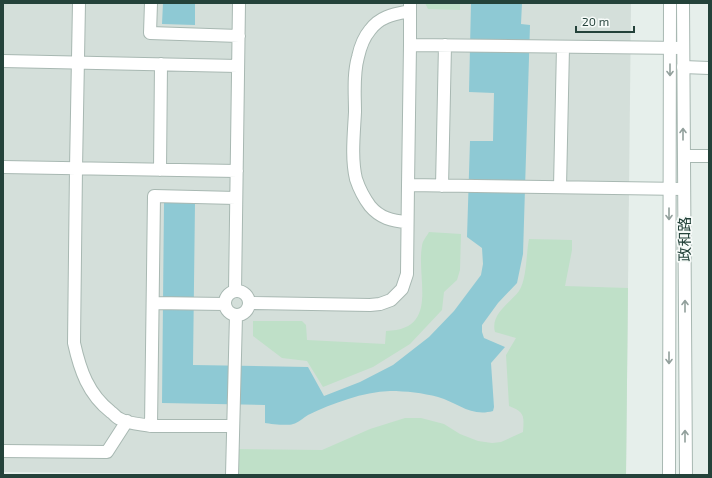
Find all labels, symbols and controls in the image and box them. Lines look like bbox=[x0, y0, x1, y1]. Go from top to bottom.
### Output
scale bar bbox=[576, 8, 634, 34]
text: 20 m bbox=[582, 14, 609, 28]
one-way arrow bbox=[666, 63, 674, 76]
one-way arrow bbox=[680, 128, 687, 141]
one-way arrow bbox=[665, 207, 673, 220]
street label: 政和路 bbox=[675, 216, 693, 262]
one-way arrow bbox=[681, 300, 689, 313]
one-way arrow bbox=[665, 351, 673, 364]
one-way arrow bbox=[682, 430, 689, 443]

